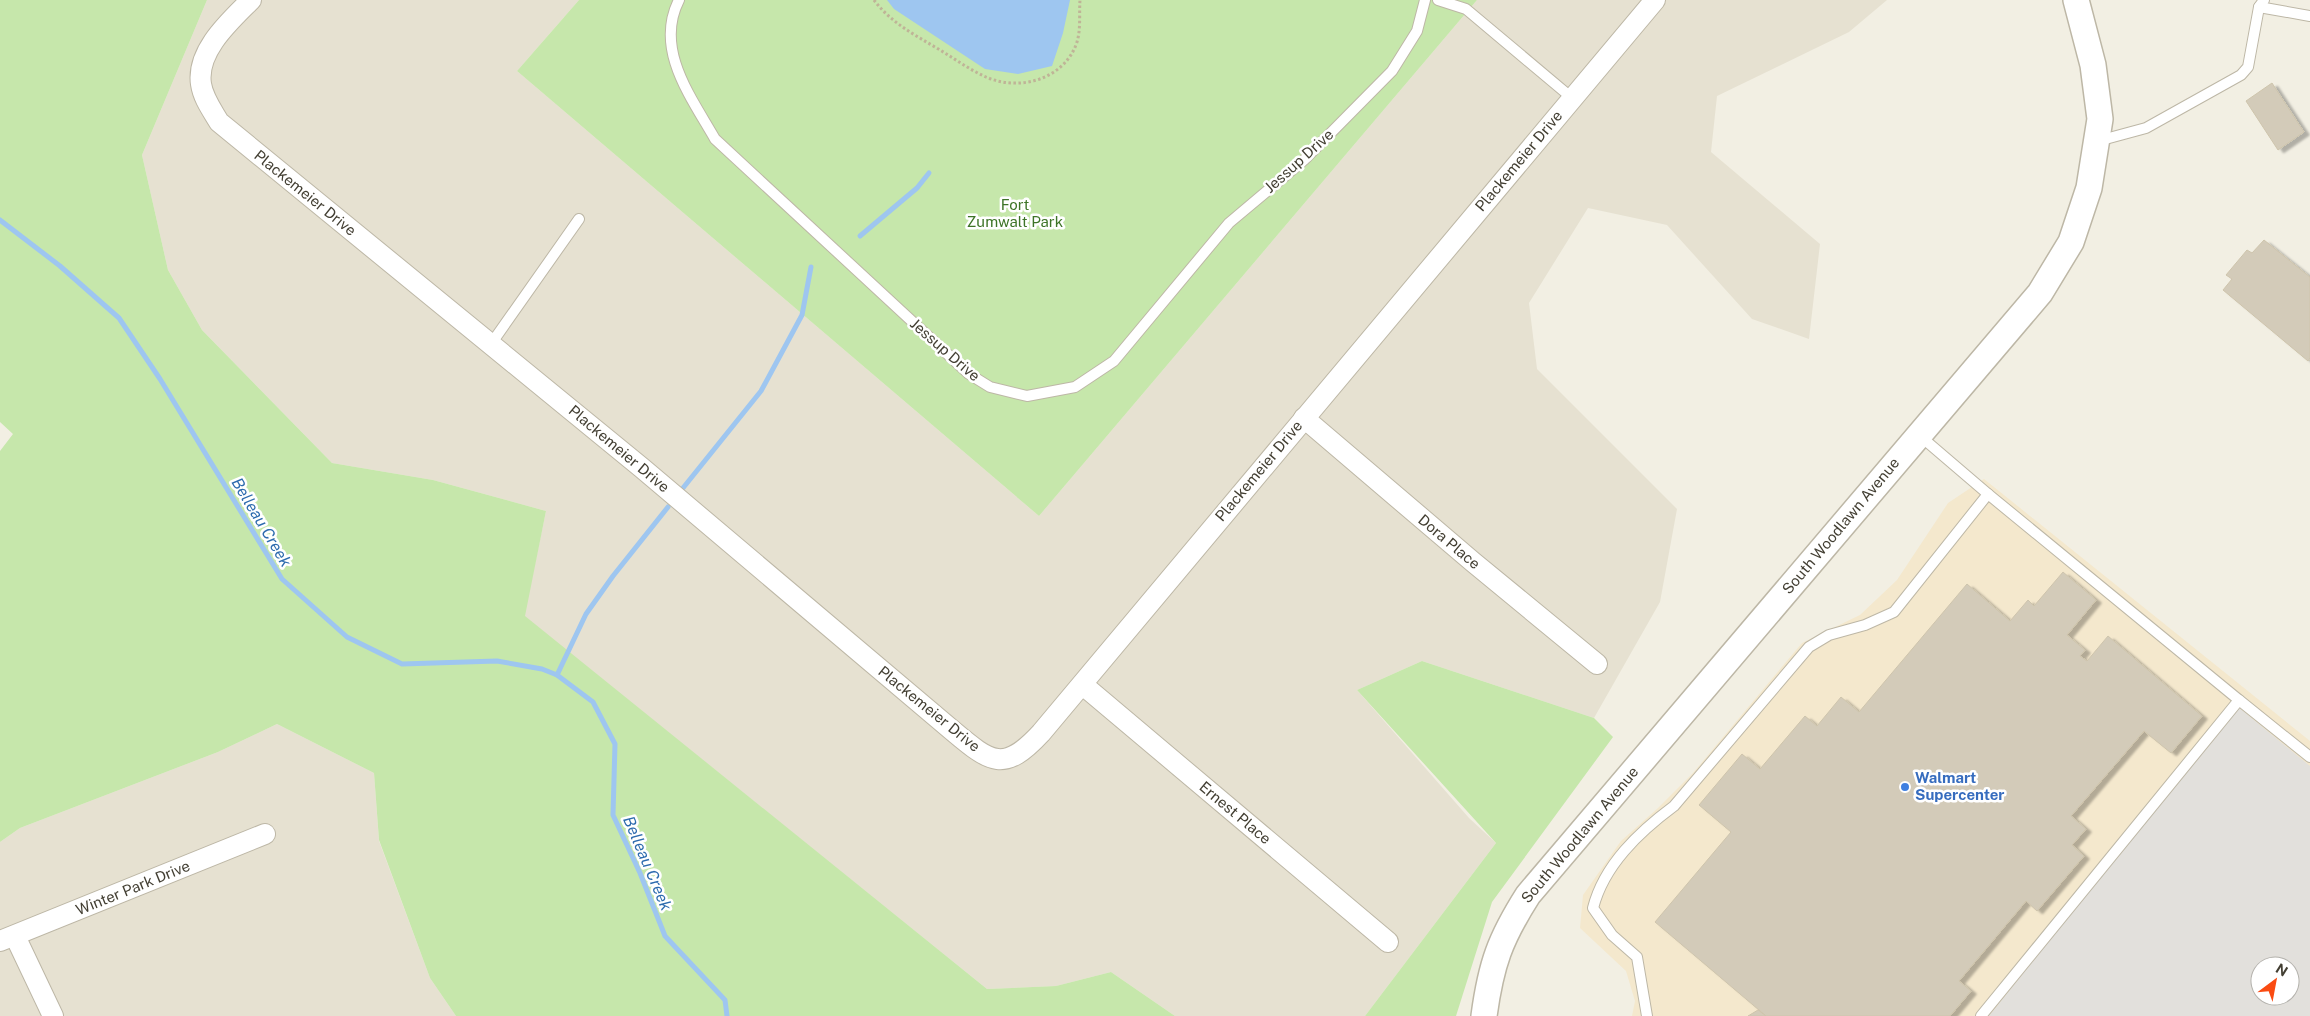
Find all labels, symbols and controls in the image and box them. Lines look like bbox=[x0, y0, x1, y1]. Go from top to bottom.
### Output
street label: Plackemeier Drive bbox=[1472, 107, 1566, 214]
street label: Jessup Drive bbox=[1261, 125, 1337, 196]
street label: Plackemeier Drive bbox=[251, 146, 360, 239]
park label: Fort Zumwalt Park bbox=[967, 196, 1063, 230]
street label: Jessup Drive bbox=[907, 315, 984, 384]
street label: Plackemeier Drive bbox=[566, 402, 673, 496]
street label: Plackemeier Drive bbox=[1212, 417, 1306, 524]
street label: South Woodlawn Avenue bbox=[1779, 454, 1903, 597]
water label: Belleau Creek bbox=[228, 474, 296, 571]
street label: Dora Place bbox=[1415, 511, 1484, 572]
street label: Plackemeier Drive bbox=[875, 662, 984, 755]
street label: South Woodlawn Avenue bbox=[1518, 763, 1642, 906]
place label: Walmart Supercenter bbox=[1915, 769, 2005, 803]
street label: Ernest Place bbox=[1196, 778, 1274, 847]
marker: Walmart Supercenter bbox=[1899, 781, 1911, 793]
water label: Belleau Creek bbox=[619, 813, 676, 914]
street label: Winter Park Drive bbox=[73, 857, 192, 918]
north arrow bbox=[2250, 956, 2300, 1006]
text: N bbox=[2273, 960, 2291, 980]

